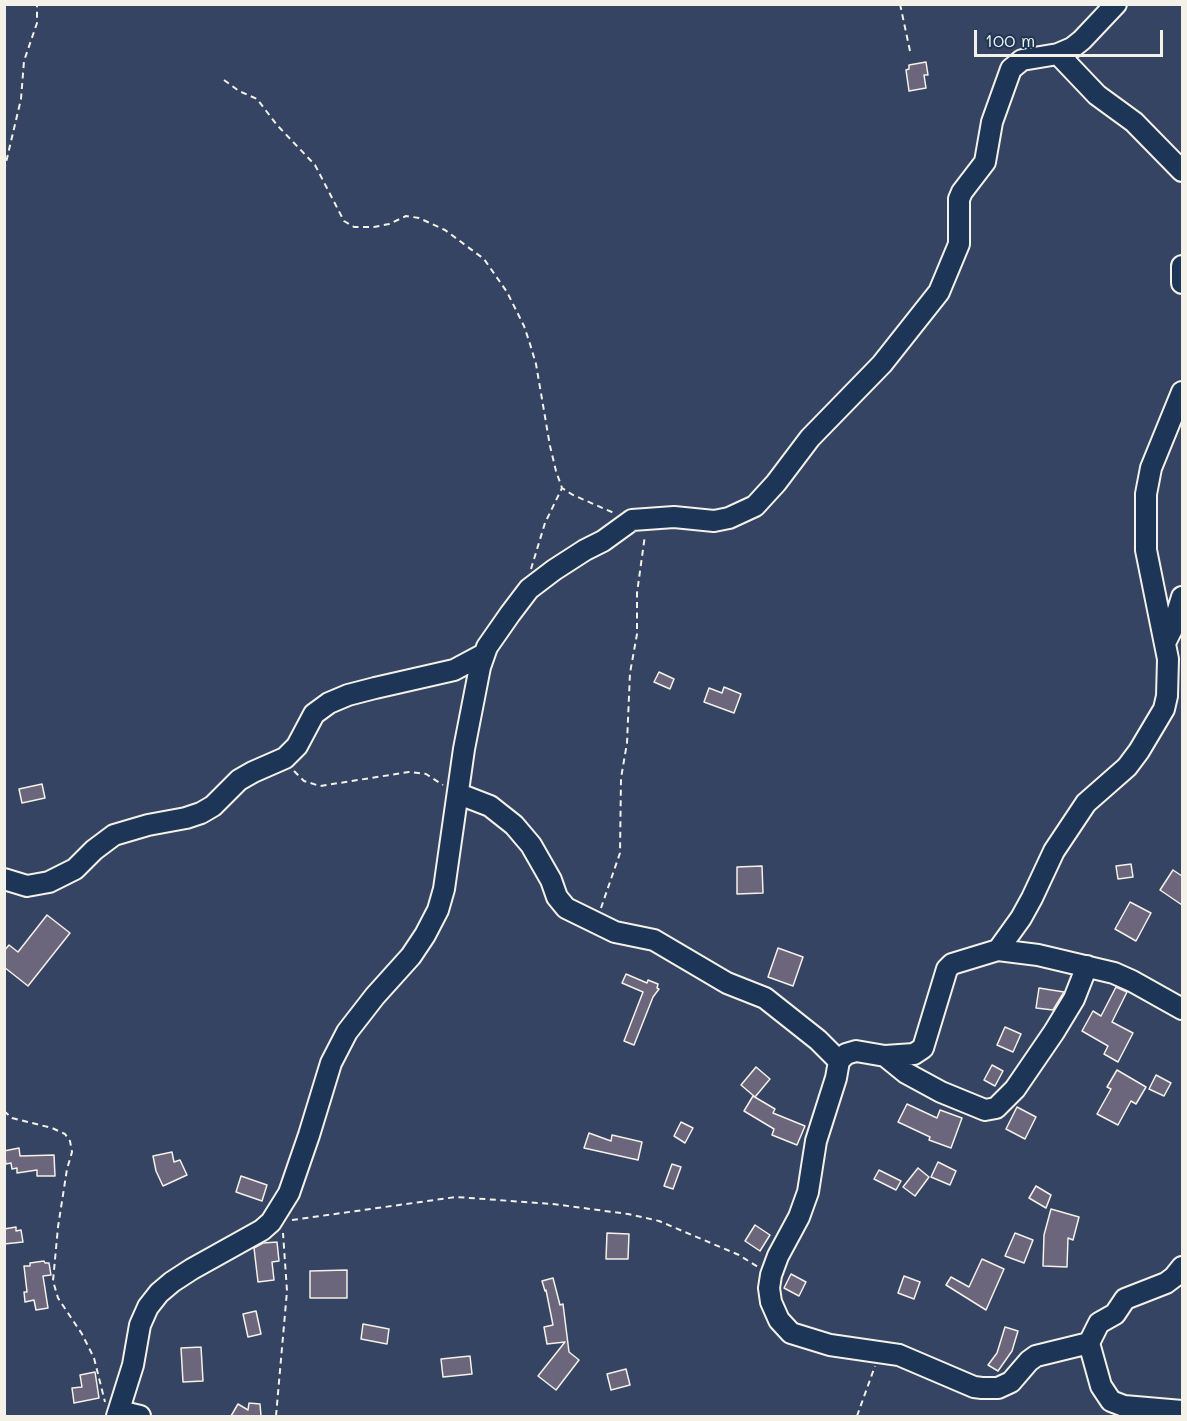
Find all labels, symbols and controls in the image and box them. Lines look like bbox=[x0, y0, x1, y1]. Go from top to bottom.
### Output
scale bar bbox=[977, 18, 1166, 56]
text: 100 m bbox=[985, 28, 1035, 52]

